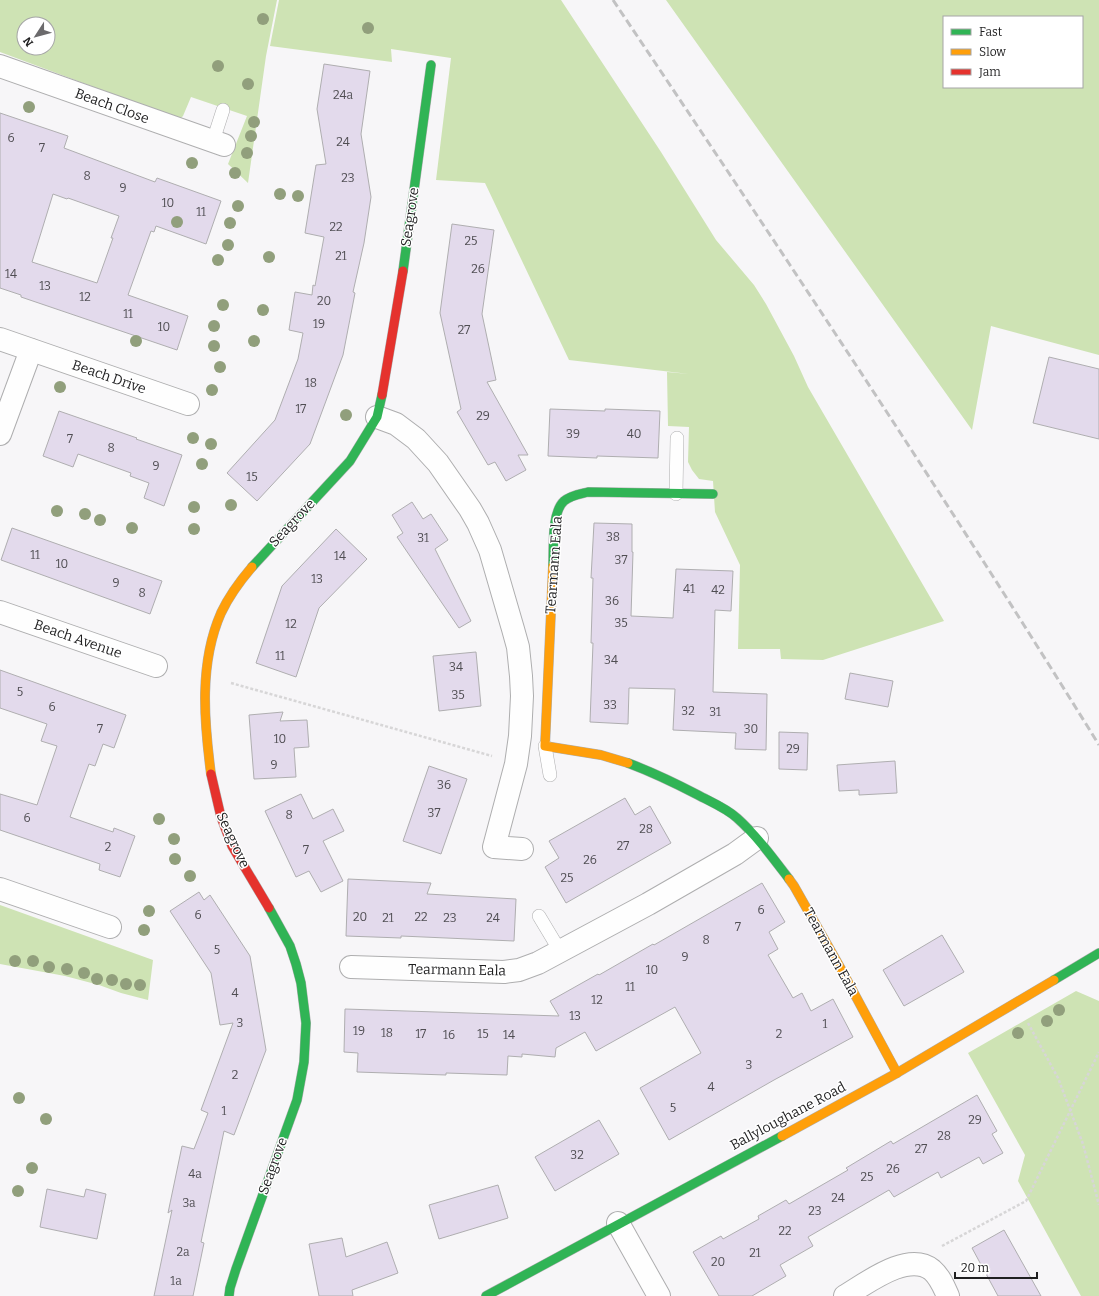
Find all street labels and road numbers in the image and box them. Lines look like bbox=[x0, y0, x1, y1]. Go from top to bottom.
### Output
street label: Beach Close bbox=[73, 85, 151, 127]
street label: Seagrove bbox=[397, 186, 423, 248]
street label: Beach Drive bbox=[70, 356, 148, 398]
street label: Seagrove bbox=[265, 495, 319, 551]
street label: Tearmann Eala bbox=[542, 515, 566, 614]
street label: Beach Avenue bbox=[32, 616, 124, 662]
street label: Seagrove bbox=[213, 809, 253, 871]
street label: Tearmann Eala bbox=[800, 905, 862, 999]
street label: Tearmann Eala bbox=[408, 961, 506, 979]
street label: Ballyloughane Road bbox=[727, 1078, 849, 1154]
street label: Seagrove bbox=[255, 1135, 291, 1197]

